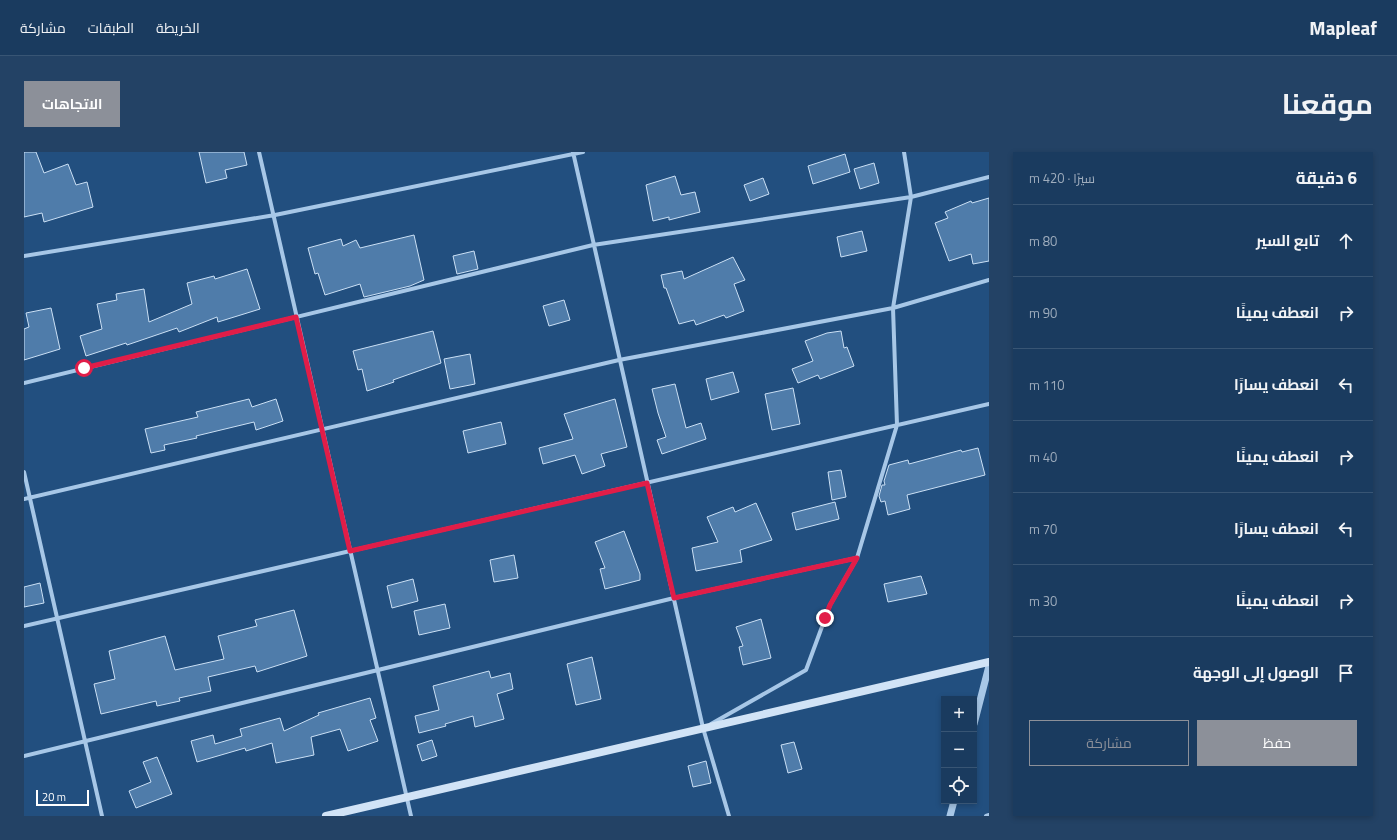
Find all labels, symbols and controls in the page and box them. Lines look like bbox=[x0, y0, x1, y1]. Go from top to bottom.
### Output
text: Mapleaf bbox=[1309, 13, 1377, 42]
text: مشاركة bbox=[20, 17, 66, 38]
text: الطبقات bbox=[88, 17, 134, 38]
text: الخريطة bbox=[156, 17, 200, 38]
button: الاتجاهات bbox=[24, 81, 120, 127]
text: موقعنا bbox=[1282, 82, 1373, 125]
text: 6 دقيقة bbox=[1296, 165, 1357, 191]
text: سيرًا · 420 m bbox=[1029, 168, 1095, 188]
text: تابع السير bbox=[1256, 229, 1319, 252]
icon: ahead bbox=[1335, 230, 1357, 252]
text: 80 m bbox=[1029, 231, 1057, 251]
text: انعطف يمينًا bbox=[1236, 301, 1319, 324]
icon: right bbox=[1335, 302, 1357, 324]
text: 90 m bbox=[1029, 303, 1057, 323]
route start bbox=[75, 359, 93, 377]
text: انعطف يسارًا bbox=[1234, 373, 1319, 396]
icon: left bbox=[1335, 374, 1357, 396]
text: 110 m bbox=[1029, 375, 1065, 395]
text: انعطف يمينًا bbox=[1236, 445, 1319, 468]
icon: right bbox=[1335, 446, 1357, 468]
text: 40 m bbox=[1029, 447, 1057, 467]
text: انعطف يسارًا bbox=[1234, 517, 1319, 540]
icon: left bbox=[1335, 518, 1357, 540]
text: 70 m bbox=[1029, 519, 1057, 539]
text: انعطف يمينًا bbox=[1236, 589, 1319, 612]
icon: right bbox=[1335, 590, 1357, 612]
text: 30 m bbox=[1029, 591, 1057, 611]
route end bbox=[816, 609, 834, 627]
text: الوصول إلى الوجهة bbox=[1193, 661, 1319, 684]
icon: arrive bbox=[1335, 662, 1357, 684]
map controls bbox=[941, 696, 977, 804]
button: + bbox=[941, 696, 977, 732]
button: مشاركة bbox=[1029, 720, 1189, 766]
button: حفظ bbox=[1197, 720, 1357, 766]
button: − bbox=[941, 732, 977, 768]
button: locate bbox=[941, 768, 977, 804]
scale bar bbox=[36, 788, 89, 807]
text: 20 m bbox=[42, 789, 66, 805]

